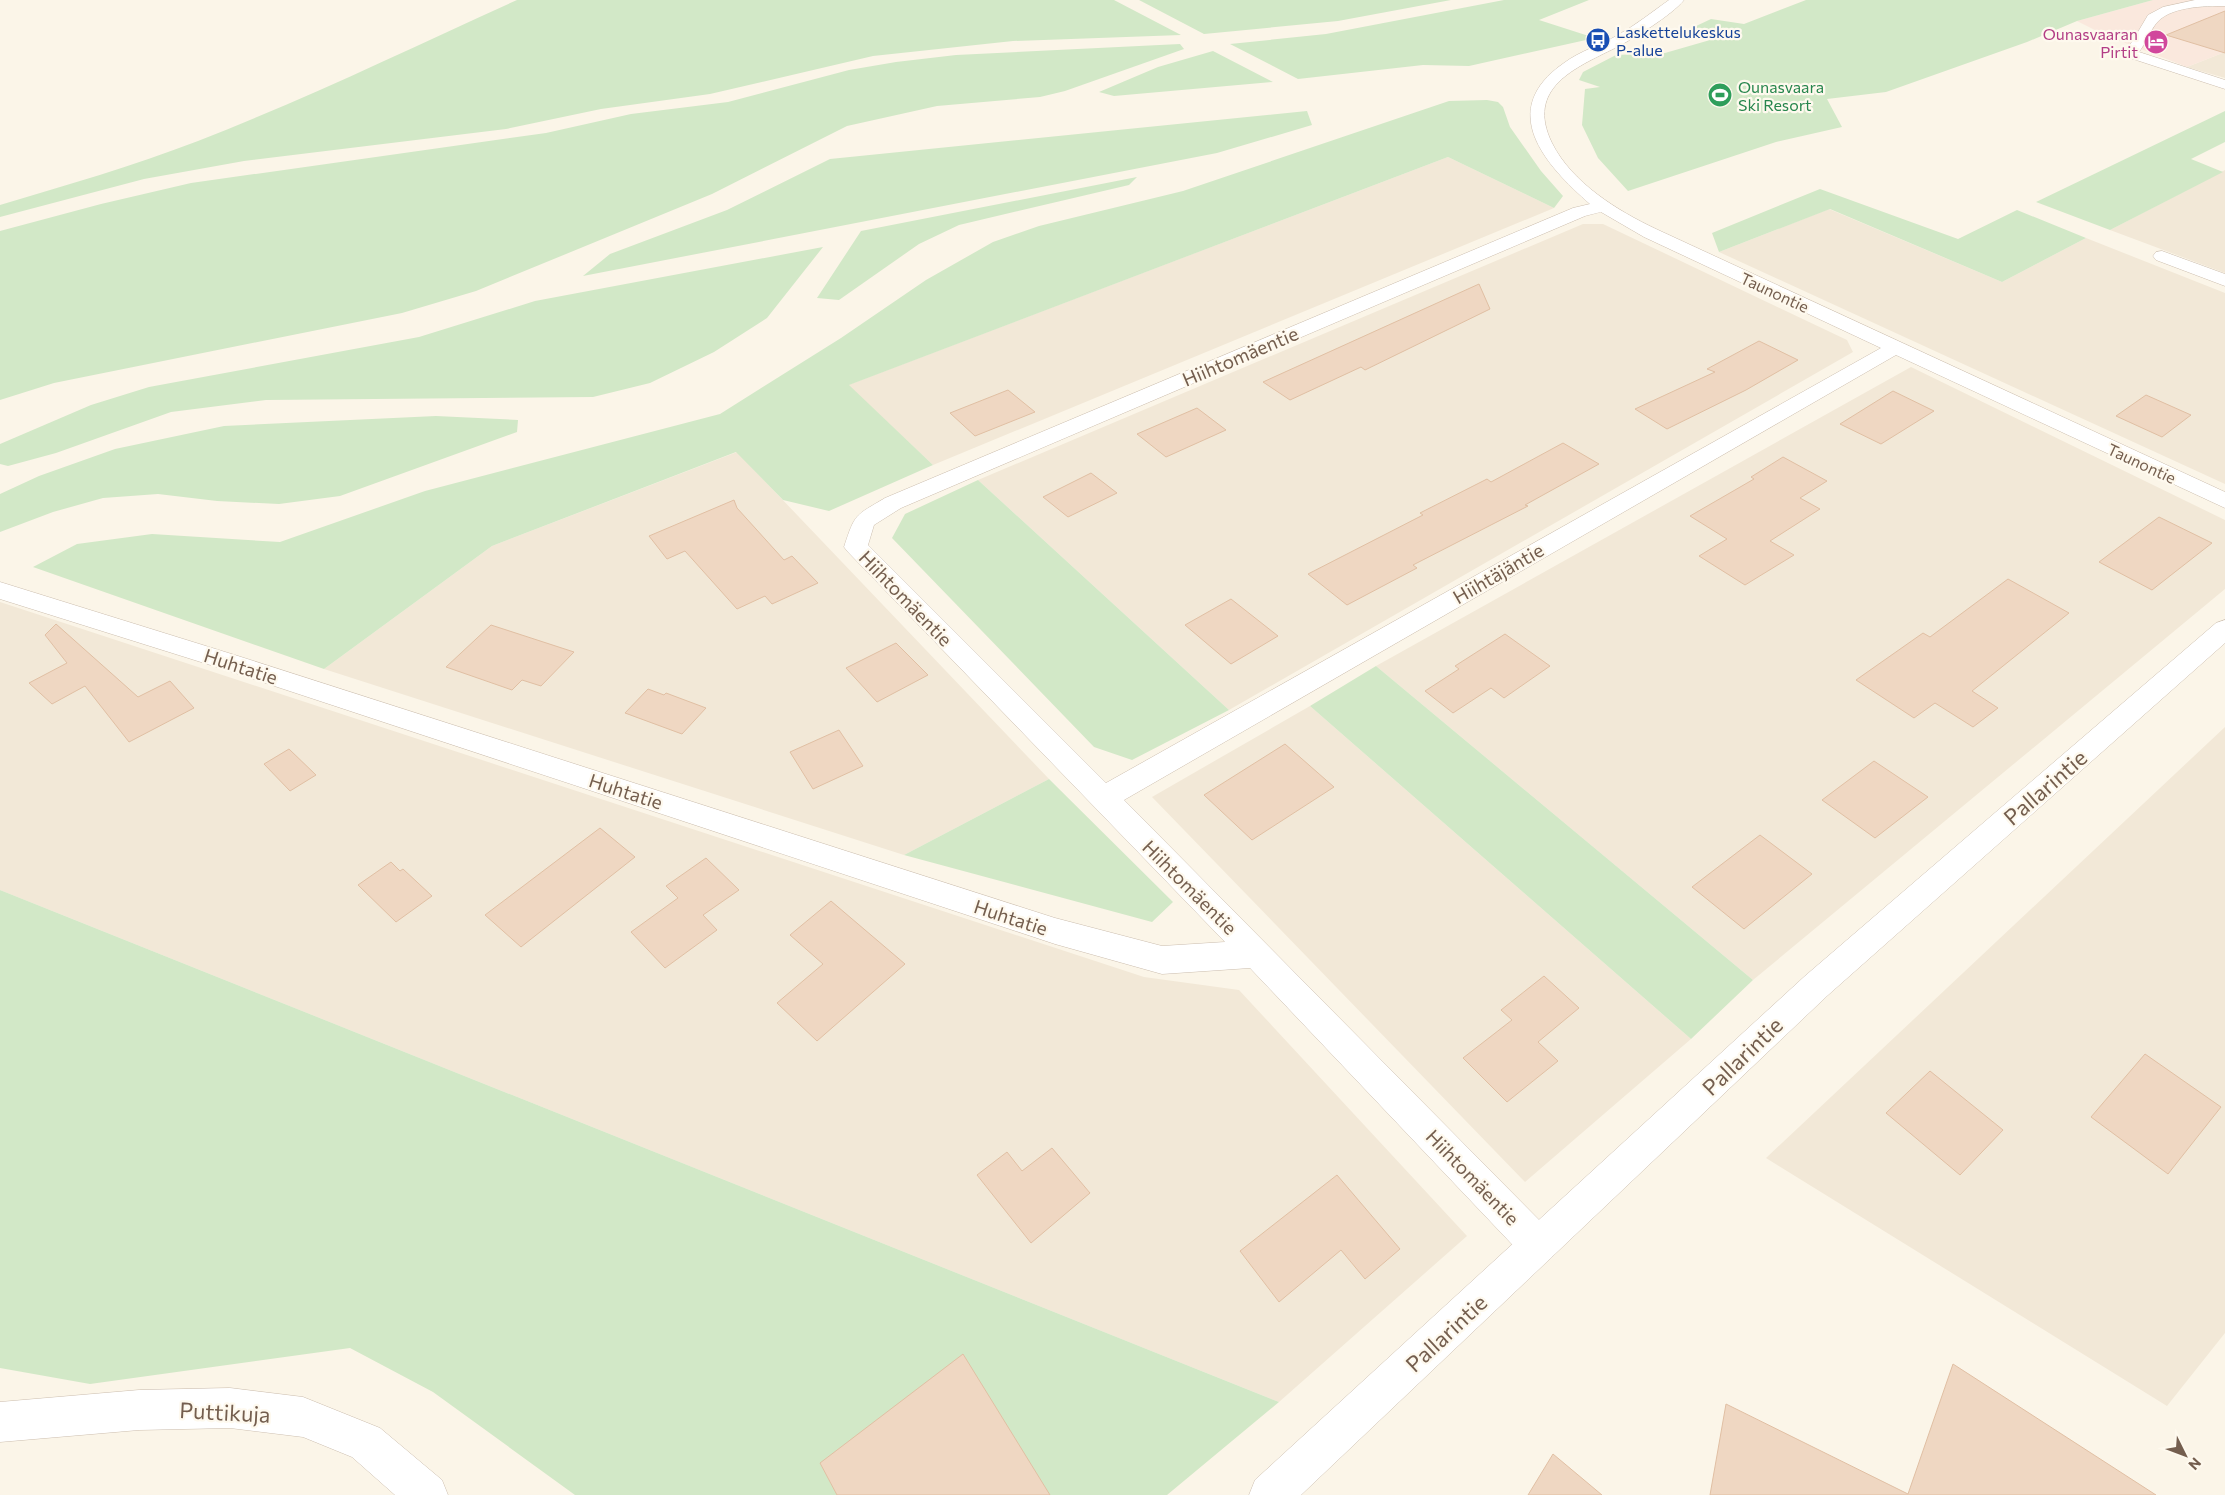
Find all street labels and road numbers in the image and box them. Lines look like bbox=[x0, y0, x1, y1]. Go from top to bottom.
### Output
street label: Taunontie bbox=[1738, 268, 1812, 316]
street label: Hiihtomäentie bbox=[1178, 321, 1302, 391]
street label: Taunontie bbox=[2105, 439, 2179, 487]
street label: Hiihtäjäntie bbox=[1449, 538, 1547, 608]
street label: Hiihtomäentie bbox=[855, 545, 957, 651]
street label: Huhtatie bbox=[201, 643, 281, 689]
street label: Pallarintie bbox=[1998, 744, 2092, 830]
street label: Huhtatie bbox=[586, 768, 666, 814]
street label: Hiihtomäentie bbox=[1138, 835, 1242, 939]
street label: Huhtatie bbox=[971, 894, 1051, 940]
street label: Pallarintie bbox=[1696, 1011, 1788, 1101]
street label: Hiihtomäentie bbox=[1422, 1124, 1524, 1230]
street label: Pallarintie bbox=[1400, 1289, 1492, 1377]
street label: Puttikuja bbox=[179, 1396, 271, 1428]

